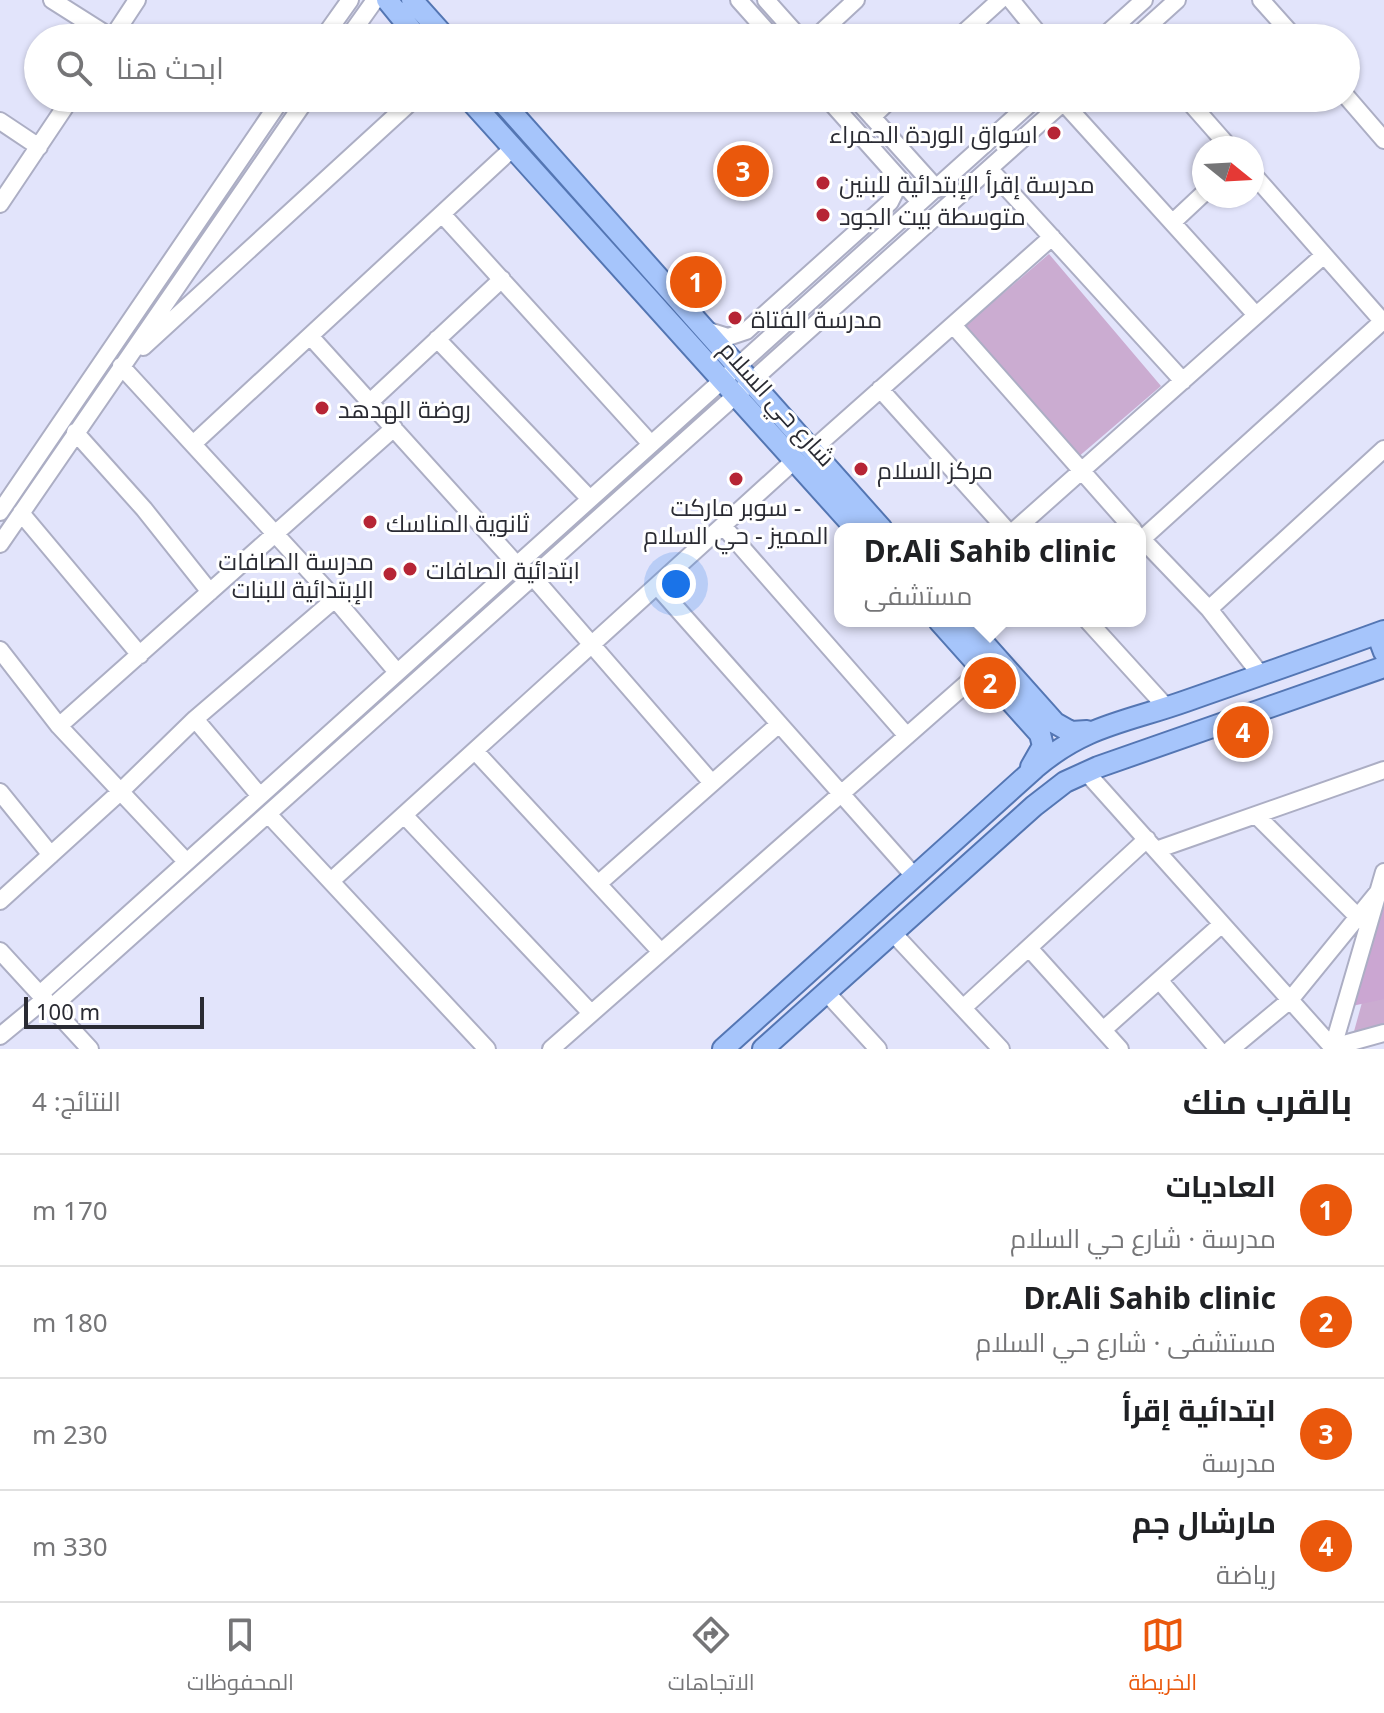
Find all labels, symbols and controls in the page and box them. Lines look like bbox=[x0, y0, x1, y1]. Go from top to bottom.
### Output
search box bbox=[24, 24, 1360, 112]
icon: search bbox=[52, 46, 96, 90]
text: ابحث هنا bbox=[116, 47, 224, 88]
place label: اسواق الوردة الحمراء bbox=[829, 117, 1038, 150]
marker: اسواق الوردة الحمراء bbox=[1045, 124, 1063, 142]
north arrow bbox=[1192, 136, 1264, 208]
pin: 3 bbox=[717, 141, 769, 201]
place label: مدرسة إقرأ الإبتدائية للبنين bbox=[839, 167, 1095, 200]
marker: مدرسة إقرأ الإبتدائية للبنين bbox=[814, 174, 832, 192]
place label: متوسطة بيت الجود bbox=[839, 199, 1026, 232]
marker: متوسطة بيت الجود bbox=[814, 206, 832, 224]
pin: 1 bbox=[670, 252, 722, 312]
place label: مدرسة الفتاة bbox=[751, 302, 882, 335]
marker: مدرسة الفتاة bbox=[726, 309, 744, 327]
street label: شارع حي السلام bbox=[710, 333, 843, 476]
place label: روضة الهدهد bbox=[338, 392, 471, 425]
marker: روضة الهدهد bbox=[313, 399, 331, 417]
place label: مركز السلام bbox=[877, 453, 993, 487]
marker: مركز السلام bbox=[852, 460, 870, 478]
marker: سوبر ماركت - المميز - حي السلام bbox=[727, 470, 745, 488]
place label: سوبر ماركت - المميز - حي السلام bbox=[643, 490, 829, 555]
place label: ثانوية المناسك bbox=[386, 506, 530, 539]
marker: ثانوية المناسك bbox=[361, 513, 379, 531]
popup bbox=[834, 523, 1146, 627]
text: Dr.Ali Sahib clinic bbox=[864, 530, 1116, 571]
place label: مدرسة الصافات الإبتدائية للبنات bbox=[218, 544, 374, 605]
place label: ابتدائية الصافات bbox=[426, 553, 580, 586]
marker: ابتدائية الصافات bbox=[401, 560, 419, 578]
your location bbox=[656, 564, 696, 604]
marker: مدرسة الصافات الإبتدائية للبنات bbox=[381, 565, 399, 583]
text: مستشفى bbox=[864, 577, 972, 613]
pin: 2 bbox=[964, 653, 1016, 713]
pin: 4 bbox=[1217, 702, 1269, 762]
scale bar bbox=[24, 993, 204, 1029]
text: 100 m bbox=[36, 996, 100, 1026]
text: بالقرب منك bbox=[1183, 1078, 1352, 1124]
text: النتائج: 4 bbox=[32, 1083, 121, 1119]
text: العاديات bbox=[1166, 1165, 1276, 1206]
text: 170 m bbox=[32, 1192, 108, 1228]
text: 1 bbox=[1319, 1192, 1333, 1228]
text: مدرسة · شارع حي السلام bbox=[1010, 1220, 1276, 1256]
text: Dr.Ali Sahib clinic bbox=[1023, 1277, 1276, 1318]
text: 180 m bbox=[32, 1304, 108, 1340]
text: 2 bbox=[1319, 1304, 1333, 1340]
text: مستشفى · شارع حي السلام bbox=[975, 1324, 1276, 1360]
text: ابتدائية إقرأ bbox=[1122, 1389, 1276, 1430]
text: 230 m bbox=[32, 1416, 108, 1452]
text: 3 bbox=[1319, 1416, 1333, 1452]
text: مدرسة bbox=[1202, 1444, 1276, 1480]
text: مارشال جم bbox=[1132, 1501, 1276, 1542]
text: 330 m bbox=[32, 1528, 108, 1564]
text: 4 bbox=[1319, 1528, 1333, 1564]
text: رياضة bbox=[1216, 1556, 1276, 1592]
tab: المحفوظات bbox=[187, 1613, 294, 1703]
tab: الاتجاهات bbox=[668, 1613, 755, 1703]
tab: الخريطة bbox=[1128, 1613, 1197, 1703]

